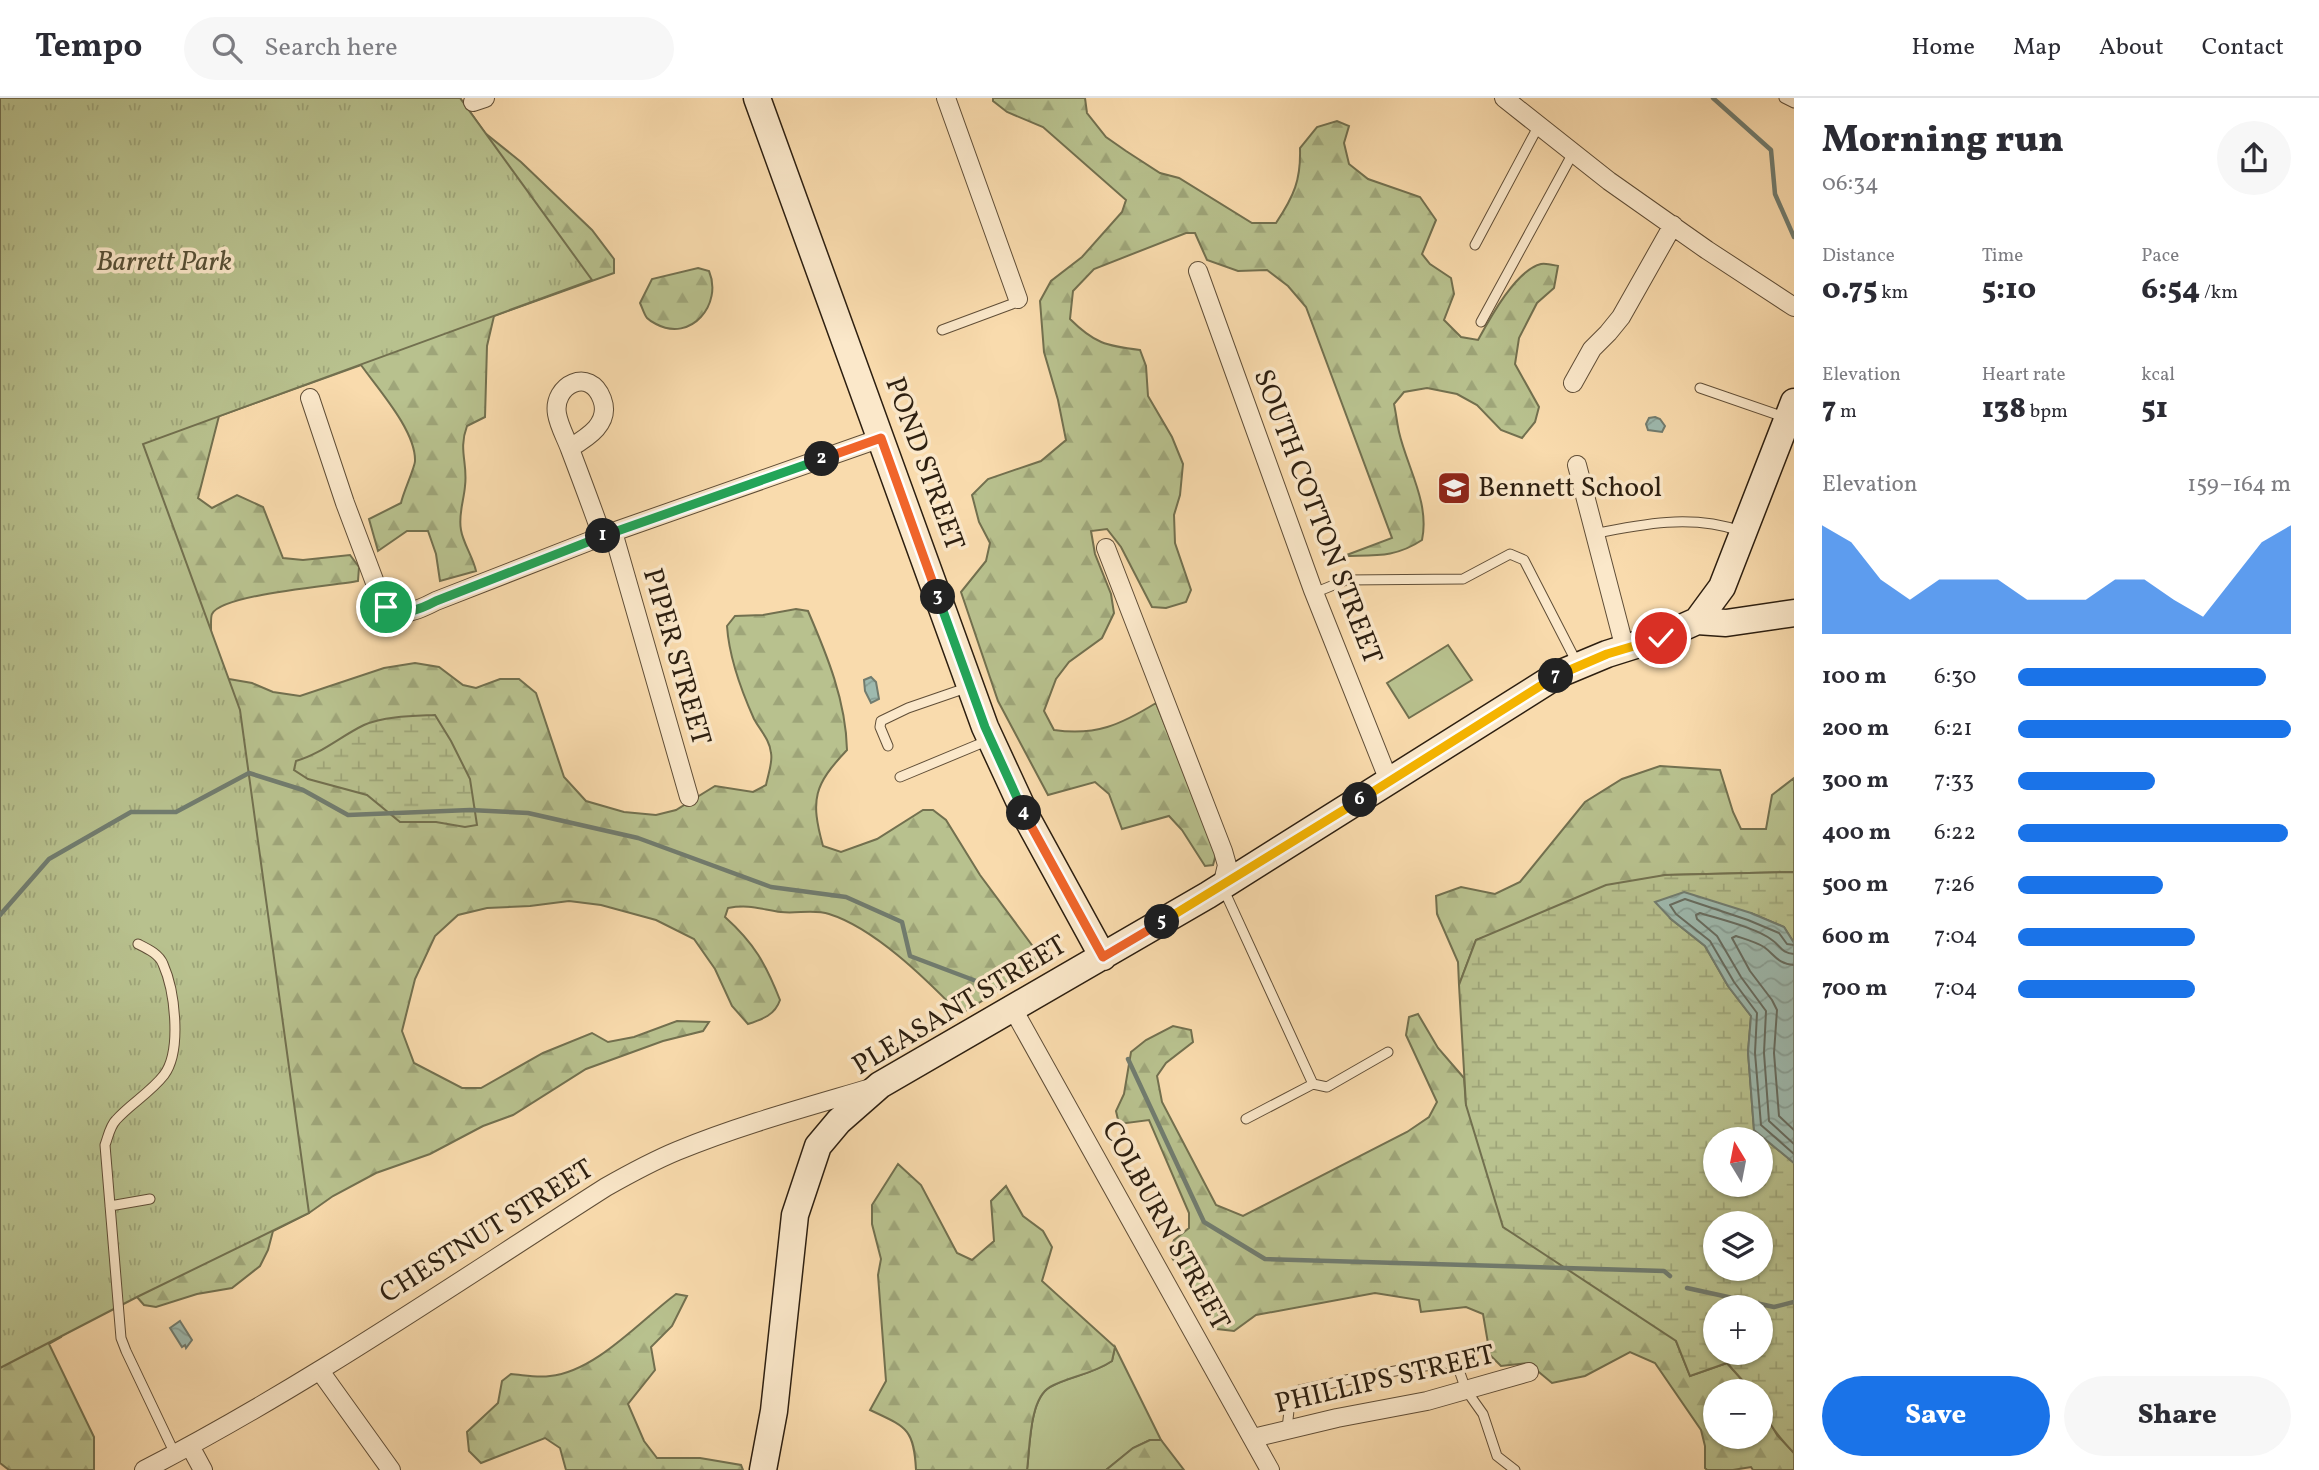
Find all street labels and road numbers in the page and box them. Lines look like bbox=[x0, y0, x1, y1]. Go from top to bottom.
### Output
street label: SOUTH COTTON STREET bbox=[1243, 364, 1391, 670]
street label: POND STREET bbox=[875, 372, 973, 556]
street label: PIPER STREET bbox=[632, 564, 720, 750]
street label: PLEASANT STREET bbox=[845, 926, 1075, 1086]
street label: COLBURN STREET bbox=[1091, 1114, 1239, 1338]
street label: CHESTNUT STREET bbox=[373, 1150, 601, 1314]
street label: PHILLIPS STREET bbox=[1271, 1336, 1499, 1424]

